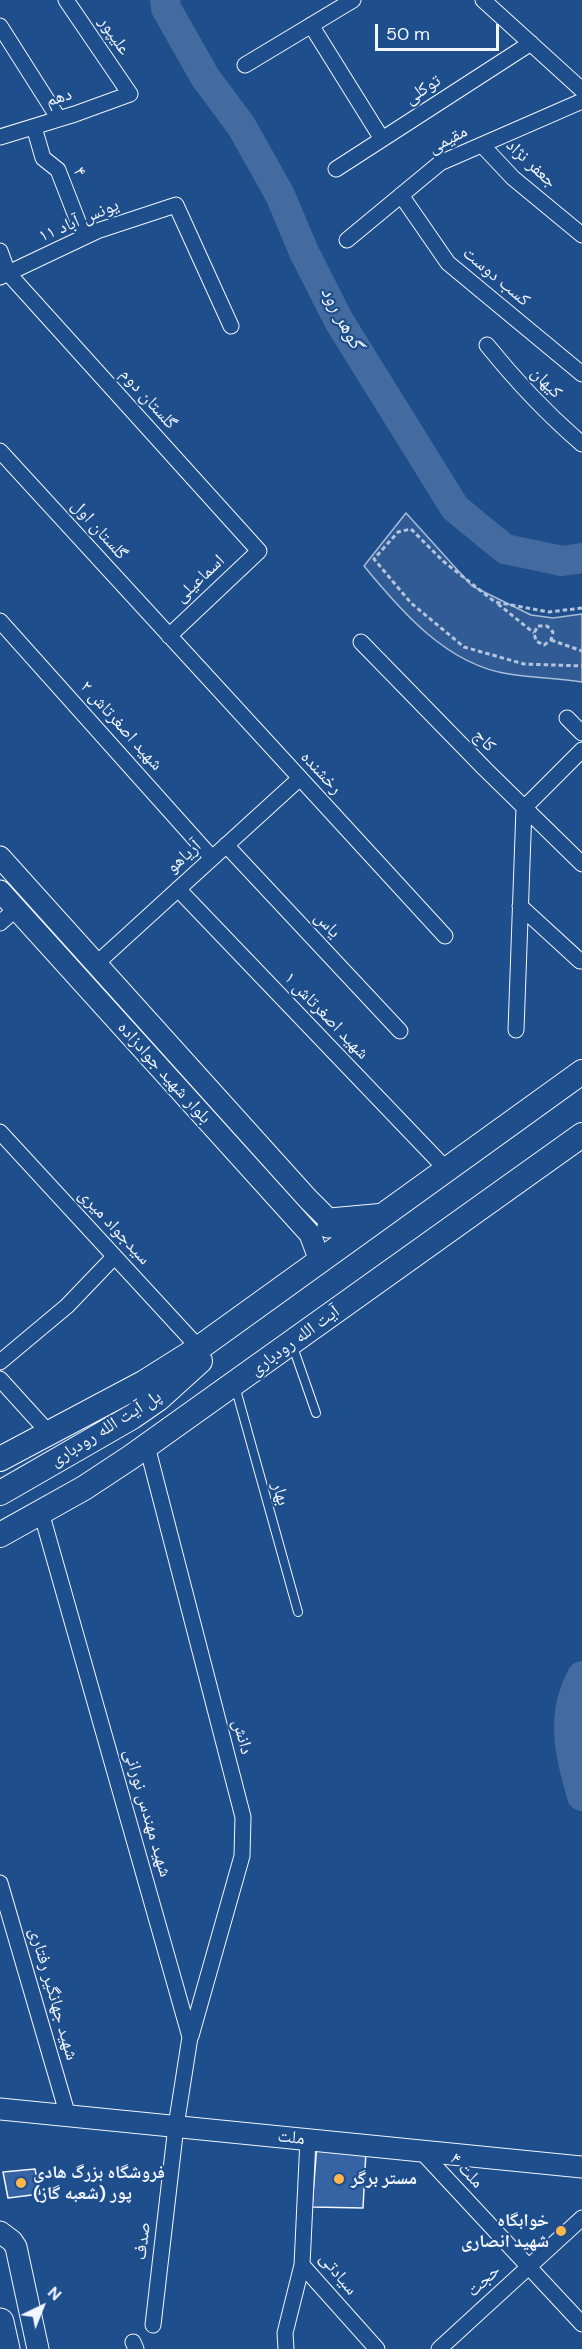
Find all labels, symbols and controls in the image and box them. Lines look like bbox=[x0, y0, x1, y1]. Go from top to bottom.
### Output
scale bar bbox=[378, 12, 502, 50]
street label: علیپور bbox=[93, 13, 135, 59]
text: 50 m bbox=[386, 22, 430, 46]
street label: توکلی bbox=[401, 70, 445, 110]
street label: دهم bbox=[43, 84, 75, 112]
street label: مقیمی bbox=[425, 121, 471, 159]
street label: جعفر نژاد bbox=[501, 135, 561, 193]
street label: ۴ bbox=[68, 164, 90, 180]
street label: یونس آباد ۱۱ bbox=[36, 194, 122, 248]
street label: کسب دوست bbox=[458, 243, 534, 311]
water label: گوهر رود bbox=[315, 283, 367, 353]
street label: کیهان bbox=[526, 363, 566, 403]
street label: گلستان دوم bbox=[115, 364, 181, 434]
street label: گلستان اول bbox=[66, 495, 132, 565]
street label: اسماعیلی bbox=[171, 550, 229, 608]
street label: شهید اصغرتاش ۲ bbox=[75, 677, 167, 775]
street label: کاج bbox=[468, 725, 500, 757]
street label: رخشنده bbox=[296, 747, 346, 799]
street label: آریاهو bbox=[162, 836, 206, 878]
street label: یاس bbox=[309, 907, 345, 943]
street label: شهید اصغرتاش ۱ bbox=[279, 968, 373, 1064]
street label: بلوار شهید جوادزاده bbox=[112, 1017, 216, 1129]
street label: سیدجواد میری bbox=[73, 1184, 155, 1270]
street label: آیت الله رودباری bbox=[246, 1301, 344, 1381]
street label: پل آیت الله رودباری bbox=[46, 1386, 166, 1472]
street label: بهار bbox=[266, 1480, 294, 1508]
street label: دانش bbox=[227, 1717, 257, 1757]
street label: شهید مهندس نورانی bbox=[118, 1746, 176, 1880]
street label: شهید جهانگیر رفتاری bbox=[24, 1925, 82, 2063]
street label: ملت bbox=[276, 2126, 306, 2150]
street label: ملت ۴ bbox=[444, 2149, 488, 2193]
place label: فروشگاه بزرگ هادی پور (شعبه گاز) bbox=[33, 2162, 165, 2204]
place label: مستر برگر bbox=[351, 2168, 417, 2190]
marker: مستر برگر bbox=[332, 2172, 346, 2186]
marker: فروشگاه بزرگ هادی پور (شعبه گاز) bbox=[14, 2176, 28, 2190]
place label: خوابگاه شهید انصاری bbox=[461, 2210, 549, 2252]
street label: صدف bbox=[130, 2221, 156, 2261]
marker: خوابگاه شهید انصاری bbox=[554, 2224, 568, 2238]
street label: سیادتی bbox=[314, 2248, 362, 2300]
street label: حجت bbox=[463, 2260, 505, 2302]
north arrow bbox=[12, 2277, 72, 2337]
text: N bbox=[43, 2282, 66, 2305]

